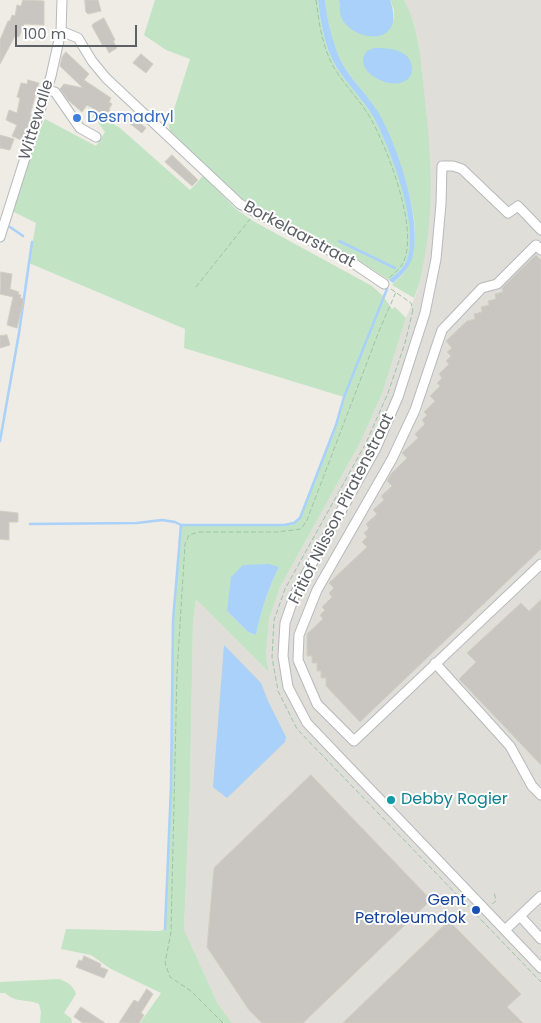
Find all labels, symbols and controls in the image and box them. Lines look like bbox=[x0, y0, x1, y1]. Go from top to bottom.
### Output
scale bar bbox=[18, 15, 140, 47]
text: 100 m bbox=[23, 23, 66, 44]
street label: Wittewalle bbox=[16, 78, 58, 162]
place label: Desmadryl bbox=[87, 108, 174, 128]
marker: Desmadryl bbox=[71, 112, 83, 124]
street label: Borkelaarstraat bbox=[240, 198, 358, 272]
street label: Fritiof Nilsson Piratenstraat bbox=[285, 410, 399, 608]
place label: Debby Rogier bbox=[401, 790, 508, 810]
marker: Debby Rogier bbox=[385, 794, 397, 806]
place label: Gent Petroleumdok bbox=[355, 891, 466, 929]
marker: Gent Petroleumdok bbox=[470, 904, 482, 916]

